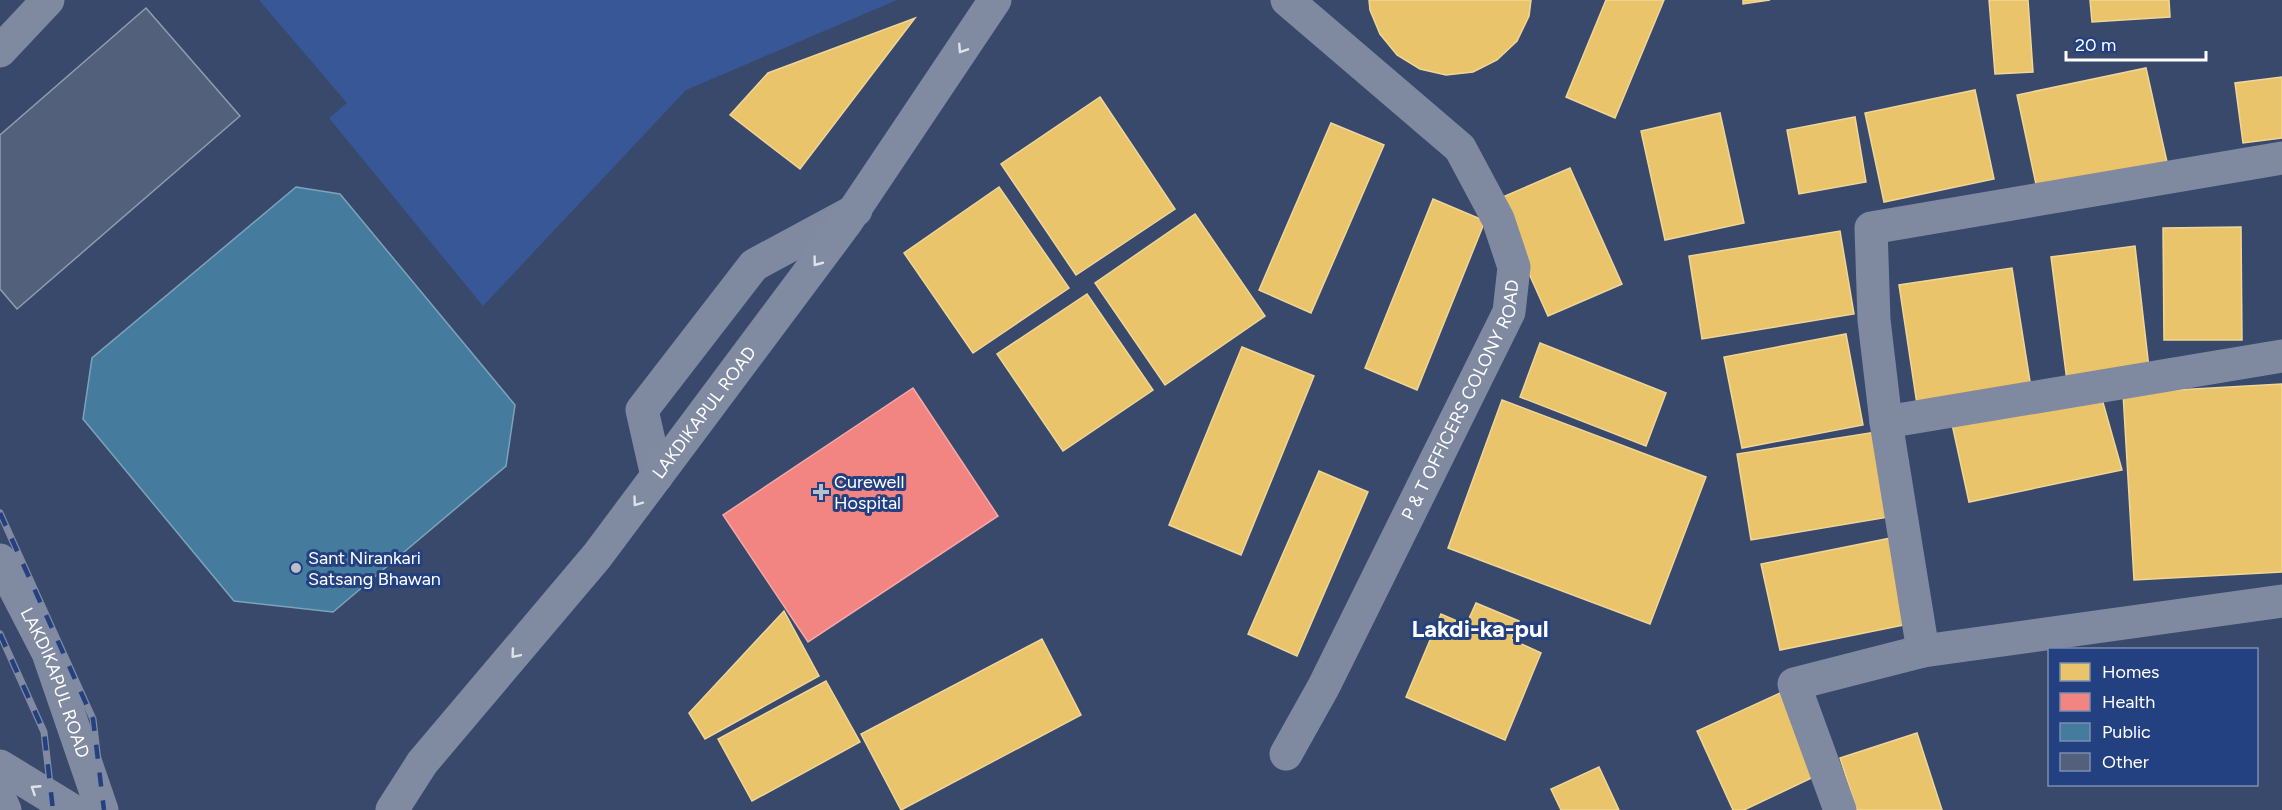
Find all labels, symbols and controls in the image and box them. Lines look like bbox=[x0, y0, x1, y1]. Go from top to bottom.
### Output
scale bar bbox=[2066, 24, 2206, 62]
text: 20 m bbox=[2075, 34, 2116, 56]
one-way arrow bbox=[958, 42, 969, 53]
one-way arrow bbox=[813, 255, 824, 266]
street label: P & T OFFICERS COLONY ROAD bbox=[1397, 279, 1524, 524]
street label: LAKDIKAPUL ROAD bbox=[648, 342, 761, 483]
place label: Curewell Hospital bbox=[834, 471, 904, 514]
marker: Curewell Hospital bbox=[812, 483, 830, 501]
one-way arrow bbox=[634, 496, 645, 507]
place label: Sant Nirankari Satsang Bhawan bbox=[308, 547, 441, 590]
marker: Sant Nirankari Satsang Bhawan bbox=[289, 561, 303, 575]
street label: LAKDIKAPUL ROAD bbox=[15, 604, 94, 761]
district label: Lakdi-ka-pul bbox=[1411, 614, 1549, 643]
one-way arrow bbox=[511, 647, 522, 658]
legend bbox=[2048, 648, 2258, 786]
text: Homes bbox=[2102, 661, 2160, 683]
text: Health bbox=[2102, 691, 2155, 713]
text: Public bbox=[2102, 721, 2151, 743]
text: Other bbox=[2102, 751, 2149, 773]
one-way arrow bbox=[31, 785, 42, 796]

